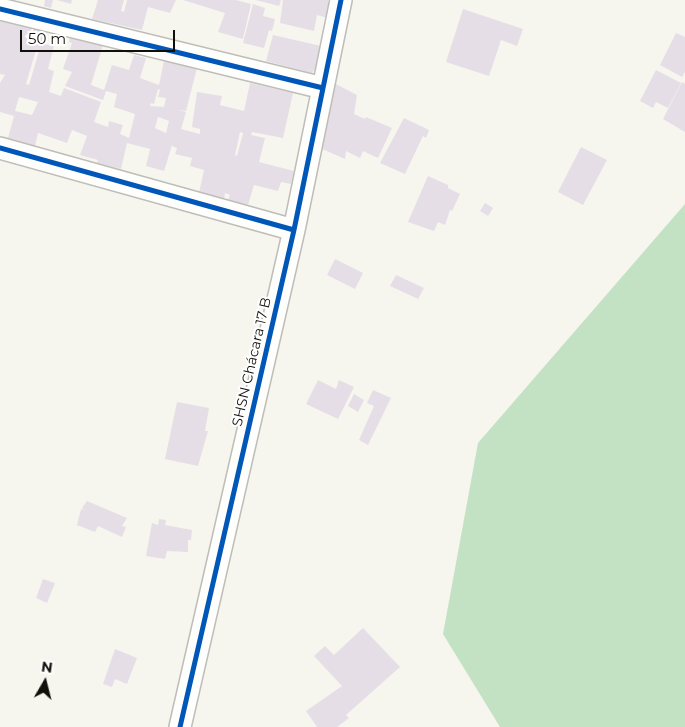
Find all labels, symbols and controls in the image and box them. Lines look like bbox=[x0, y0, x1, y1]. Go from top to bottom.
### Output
scale bar bbox=[22, 20, 178, 52]
text: 50 m bbox=[28, 29, 66, 48]
street label: SHSN Chácara 17 B bbox=[229, 296, 275, 428]
north arrow bbox=[20, 657, 70, 707]
text: N bbox=[40, 657, 54, 677]

